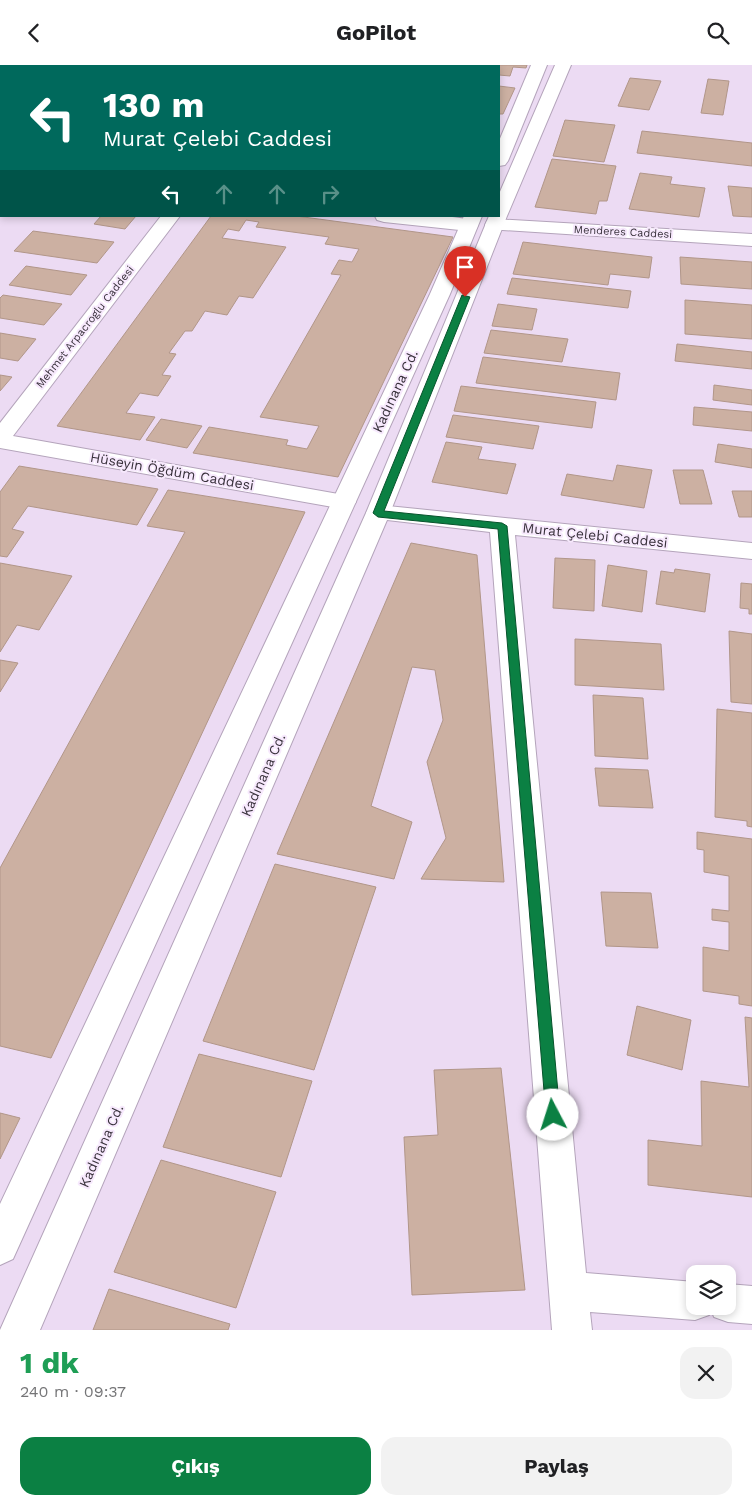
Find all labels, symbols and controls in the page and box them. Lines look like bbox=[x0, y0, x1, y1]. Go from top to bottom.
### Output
icon: back bbox=[20, 19, 48, 47]
icon: search bbox=[704, 19, 732, 47]
text: GoPilot bbox=[336, 20, 416, 45]
text: 130 m bbox=[103, 84, 204, 126]
icon: left bbox=[20, 85, 85, 150]
text: Murat Çelebi Caddesi bbox=[103, 126, 332, 151]
icon: left bbox=[157, 180, 185, 208]
icon: ahead bbox=[210, 180, 238, 208]
icon: ahead bbox=[263, 180, 291, 208]
icon: right bbox=[316, 180, 344, 208]
street label: Menderes Caddesi bbox=[573, 223, 673, 241]
pin bbox=[444, 246, 486, 297]
icon: arrive bbox=[451, 253, 479, 281]
street label: Mehmet Arpacroglu Caddesi bbox=[33, 263, 137, 391]
street label: Kadınana Cd. bbox=[369, 347, 421, 435]
street label: Hüseyin Öğdüm Caddesi bbox=[89, 449, 255, 493]
street label: Murat Çelebi Caddesi bbox=[522, 519, 668, 551]
street label: Kadınana Cd. bbox=[238, 731, 288, 819]
position arrow bbox=[526, 1088, 578, 1140]
street label: Kadınana Cd. bbox=[76, 1102, 126, 1190]
map controls bbox=[686, 1265, 736, 1315]
button: layers bbox=[686, 1265, 736, 1315]
text: 1 dk bbox=[20, 1345, 79, 1380]
button: close bbox=[680, 1347, 732, 1399]
text: 240 m · 09:37 bbox=[20, 1382, 126, 1401]
button: Çıkış bbox=[20, 1437, 371, 1495]
button: Paylaş bbox=[381, 1437, 732, 1495]

